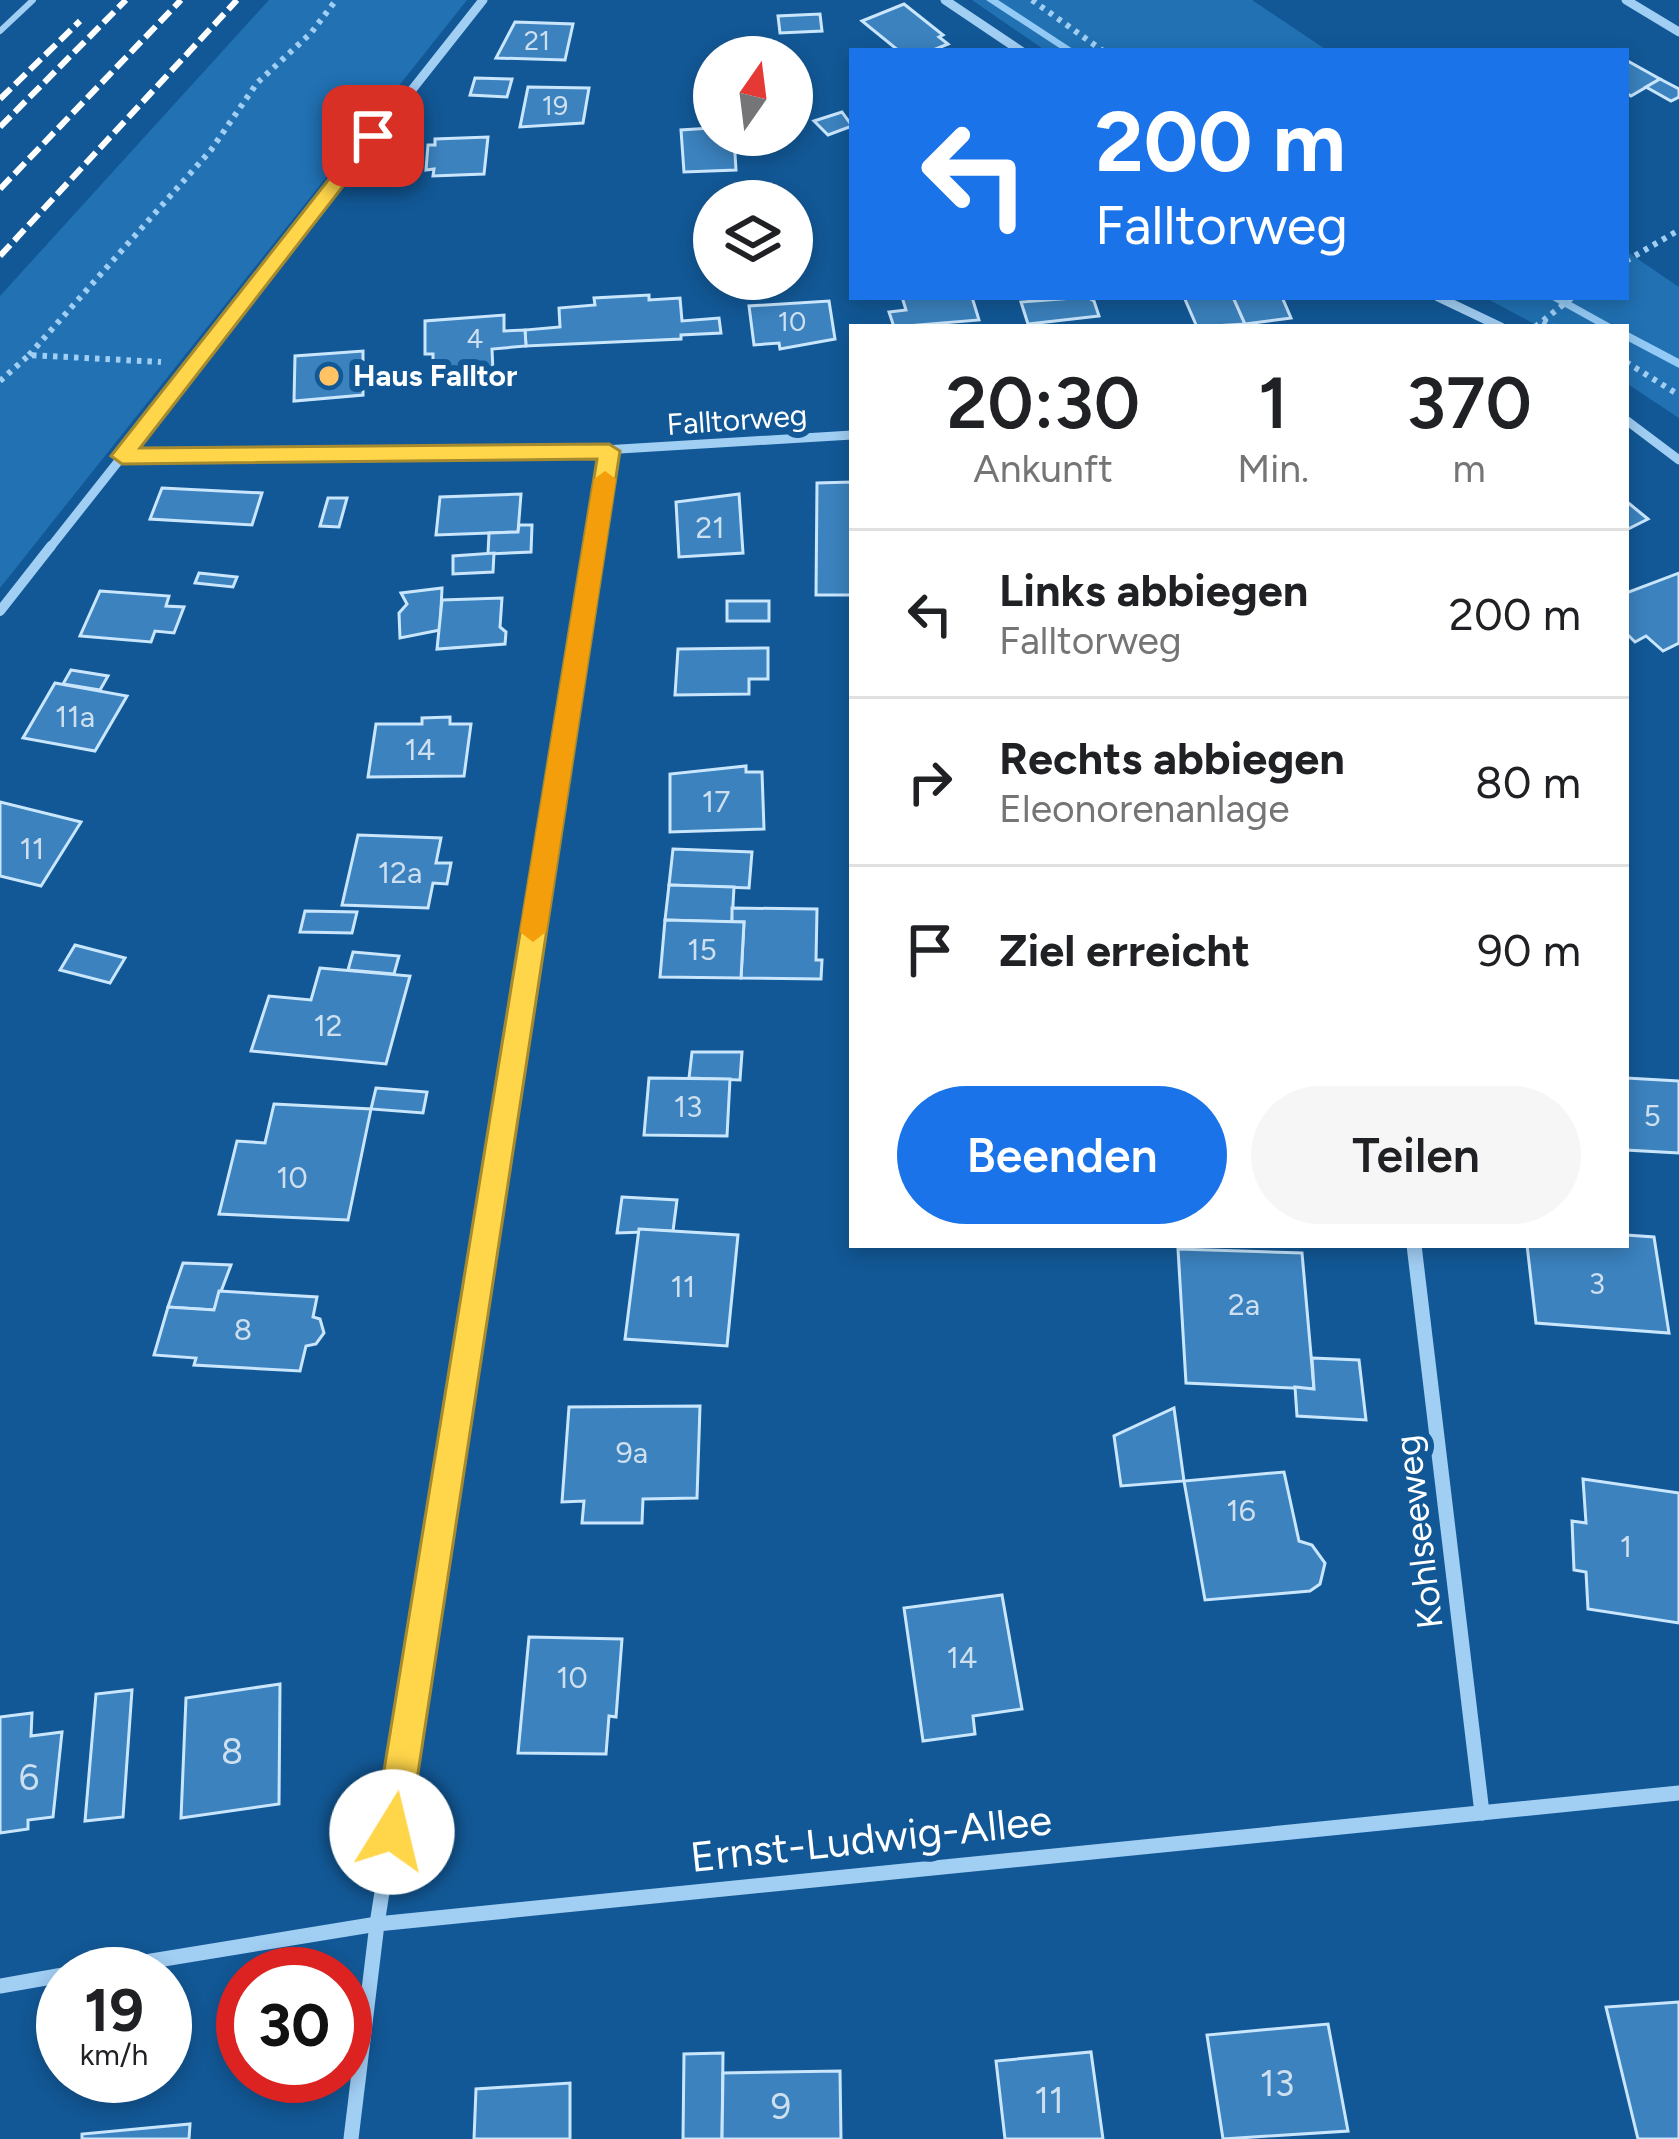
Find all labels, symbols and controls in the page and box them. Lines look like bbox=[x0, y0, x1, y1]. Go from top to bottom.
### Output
house number: 21 bbox=[524, 24, 550, 57]
north arrow bbox=[693, 36, 813, 156]
map controls bbox=[693, 36, 813, 300]
pin bbox=[322, 85, 424, 187]
house number: 19 bbox=[542, 89, 568, 122]
text: 200 m bbox=[1095, 91, 1346, 192]
icon: left bbox=[897, 96, 1053, 252]
icon: arrive bbox=[340, 103, 406, 169]
button: layers bbox=[693, 180, 813, 300]
text: Falltorweg bbox=[1095, 193, 1348, 258]
house number: 10 bbox=[778, 305, 806, 338]
house number: 4 bbox=[467, 322, 483, 355]
place label: Haus Falltor bbox=[353, 357, 517, 394]
text: 20:30 bbox=[946, 360, 1140, 446]
text: 1 bbox=[1258, 360, 1288, 446]
text: 370 bbox=[1406, 360, 1532, 446]
marker: Haus Falltor bbox=[316, 363, 342, 389]
street label: Falltorweg bbox=[666, 396, 808, 443]
text: Ankunft bbox=[973, 445, 1113, 492]
text: Min. bbox=[1237, 445, 1309, 492]
text: m bbox=[1452, 445, 1486, 492]
house number: 21 bbox=[695, 509, 725, 546]
text: Links abbiegen bbox=[999, 563, 1308, 617]
icon: left bbox=[897, 581, 963, 647]
text: 200 m bbox=[1449, 587, 1581, 641]
text: Falltorweg bbox=[999, 617, 1182, 664]
house number: 11a bbox=[55, 698, 95, 735]
house number: 14 bbox=[404, 731, 436, 768]
text: Rechts abbiegen bbox=[999, 731, 1345, 785]
icon: right bbox=[897, 749, 963, 815]
text: 80 m bbox=[1475, 755, 1581, 809]
house number: 17 bbox=[702, 783, 730, 820]
text: Eleonorenanlage bbox=[999, 785, 1290, 832]
house number: 11 bbox=[20, 830, 44, 867]
house number: 12a bbox=[378, 854, 422, 891]
icon: arrive bbox=[897, 917, 963, 983]
text: Ziel erreicht bbox=[999, 923, 1250, 977]
text: 90 m bbox=[1477, 923, 1581, 977]
house number: 15 bbox=[687, 931, 717, 968]
house number: 12 bbox=[313, 1007, 343, 1044]
button: Beenden bbox=[897, 1086, 1227, 1224]
button: Teilen bbox=[1251, 1086, 1581, 1224]
house number: 13 bbox=[674, 1088, 702, 1125]
house number: 5 bbox=[1643, 1097, 1661, 1134]
house number: 10 bbox=[276, 1159, 308, 1196]
house number: 3 bbox=[1589, 1265, 1605, 1302]
house number: 11 bbox=[671, 1268, 695, 1305]
house number: 2a bbox=[1228, 1286, 1260, 1323]
house number: 8 bbox=[234, 1311, 252, 1348]
street label: Kohlseeweg bbox=[1385, 1433, 1452, 1631]
house number: 9a bbox=[616, 1434, 648, 1471]
house number: 16 bbox=[1226, 1492, 1256, 1529]
house number: 1 bbox=[1620, 1528, 1632, 1565]
house number: 14 bbox=[946, 1639, 978, 1676]
house number: 10 bbox=[556, 1659, 588, 1696]
house number: 8 bbox=[221, 1730, 243, 1773]
house number: 6 bbox=[19, 1756, 39, 1799]
position arrow bbox=[329, 1769, 455, 1895]
street label: Ernst-Ludwig-Allee bbox=[688, 1794, 1054, 1883]
speed limit sign: 30 bbox=[216, 1947, 372, 2103]
text: 19 bbox=[84, 1974, 144, 2046]
text: km/h bbox=[80, 2036, 148, 2073]
house number: 13 bbox=[1260, 2062, 1294, 2105]
house number: 11 bbox=[1034, 2079, 1064, 2122]
house number: 9 bbox=[771, 2085, 791, 2128]

